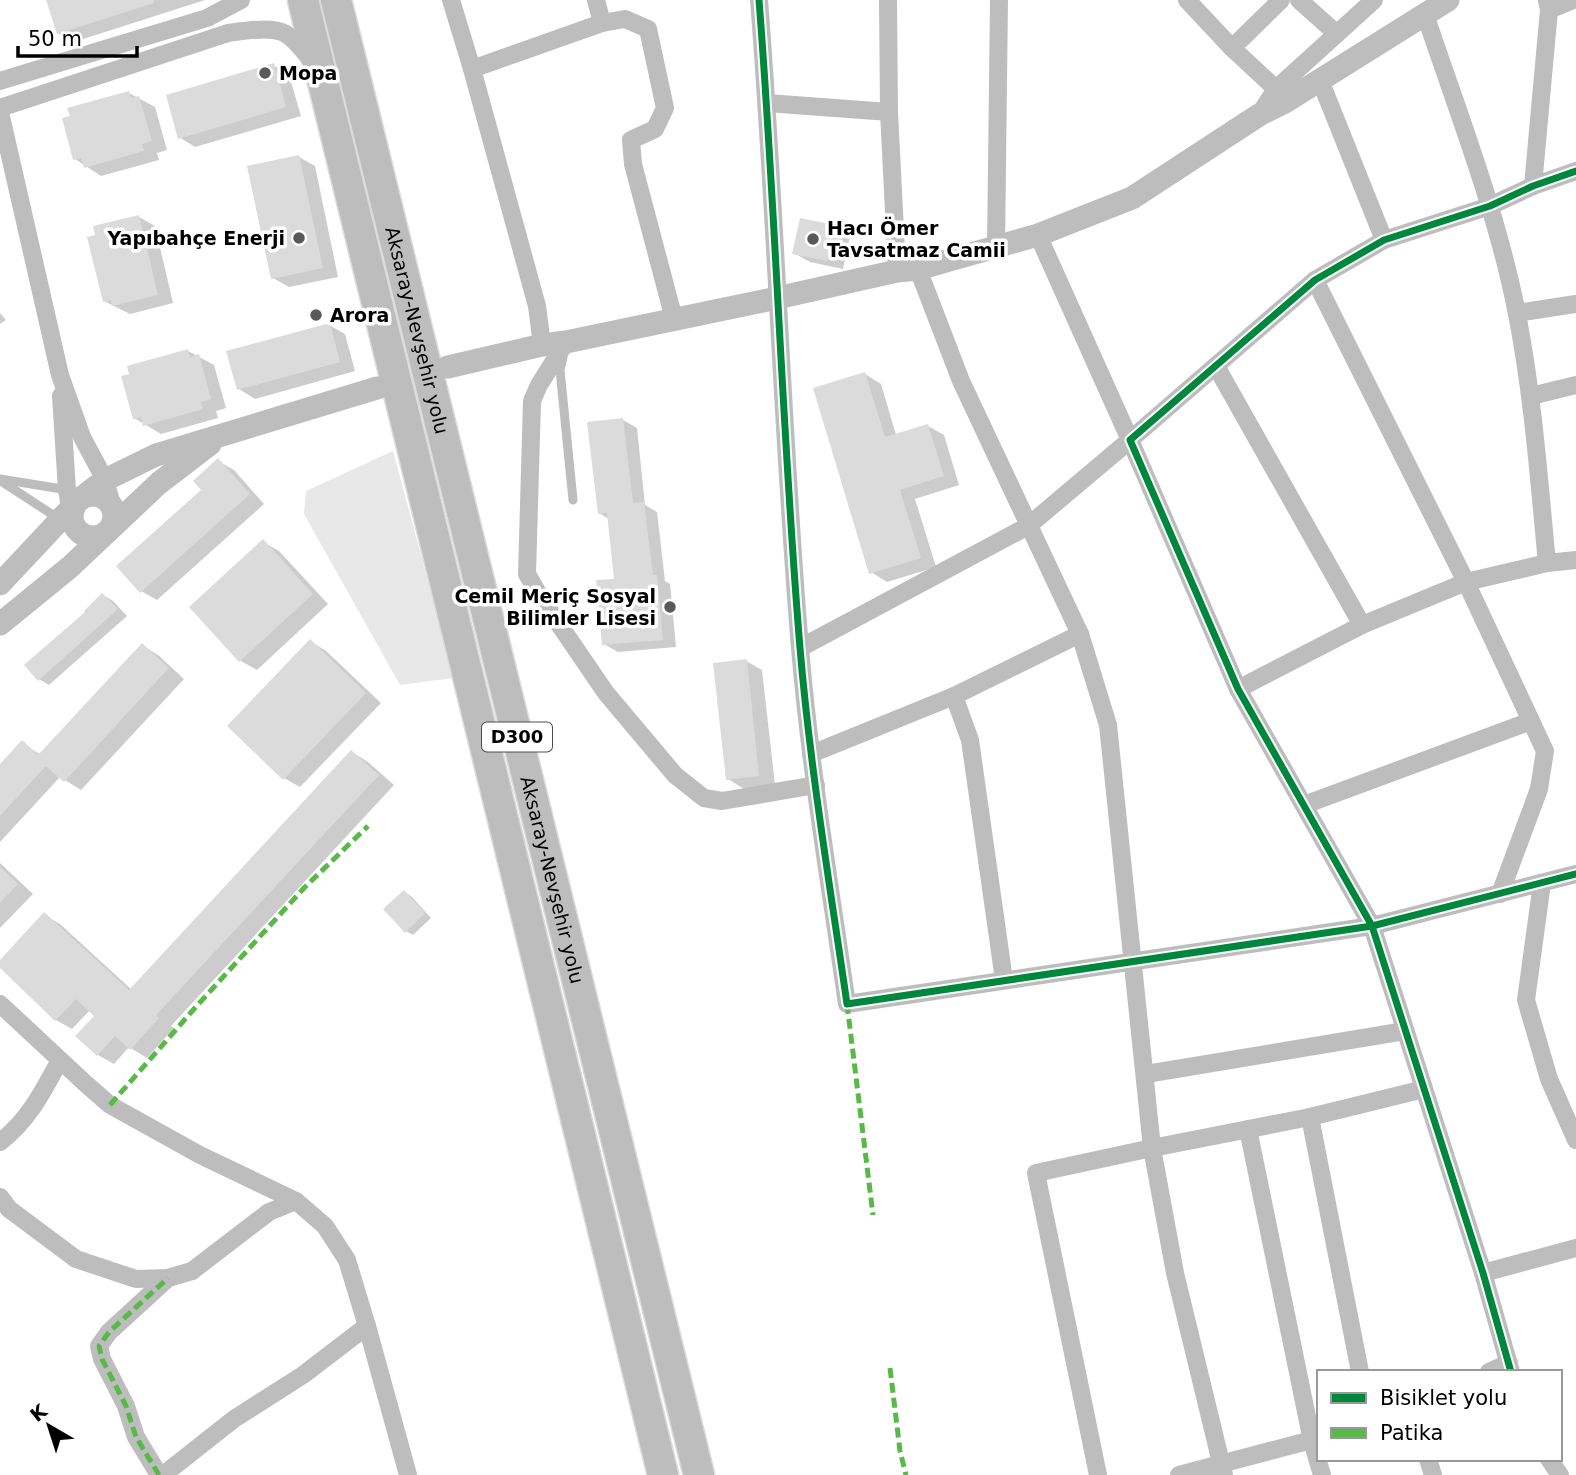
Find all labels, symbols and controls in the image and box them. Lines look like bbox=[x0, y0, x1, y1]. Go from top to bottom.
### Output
scale bar bbox=[18, 14, 136, 58]
text: 50 m bbox=[28, 27, 82, 51]
place label: Mopa bbox=[279, 62, 337, 84]
marker: Mopa bbox=[257, 65, 273, 81]
place label: Hacı Ömer Tavsatmaz Camii bbox=[827, 216, 1006, 261]
street label: Aksaray-Nevşehir yolu bbox=[381, 224, 453, 436]
place label: Yapıbahçe Enerji bbox=[107, 227, 285, 249]
marker: Yapıbahçe Enerji bbox=[291, 230, 307, 246]
marker: Hacı Ömer Tavsatmaz Camii bbox=[805, 231, 821, 247]
place label: Arora bbox=[330, 304, 389, 326]
marker: Arora bbox=[308, 307, 324, 323]
place label: Cemil Meriç Sosyal Bilimler Lisesi bbox=[454, 585, 656, 629]
marker: Cemil Meriç Sosyal Bilimler Lisesi bbox=[662, 599, 678, 615]
road number: D300 bbox=[482, 722, 552, 752]
street label: Aksaray-Nevşehir yolu bbox=[516, 774, 589, 986]
legend bbox=[1317, 1370, 1562, 1461]
text: Bisiklet yolu bbox=[1380, 1386, 1507, 1410]
north arrow bbox=[14, 1391, 84, 1461]
text: K bbox=[26, 1399, 52, 1426]
text: Patika bbox=[1380, 1421, 1443, 1445]

